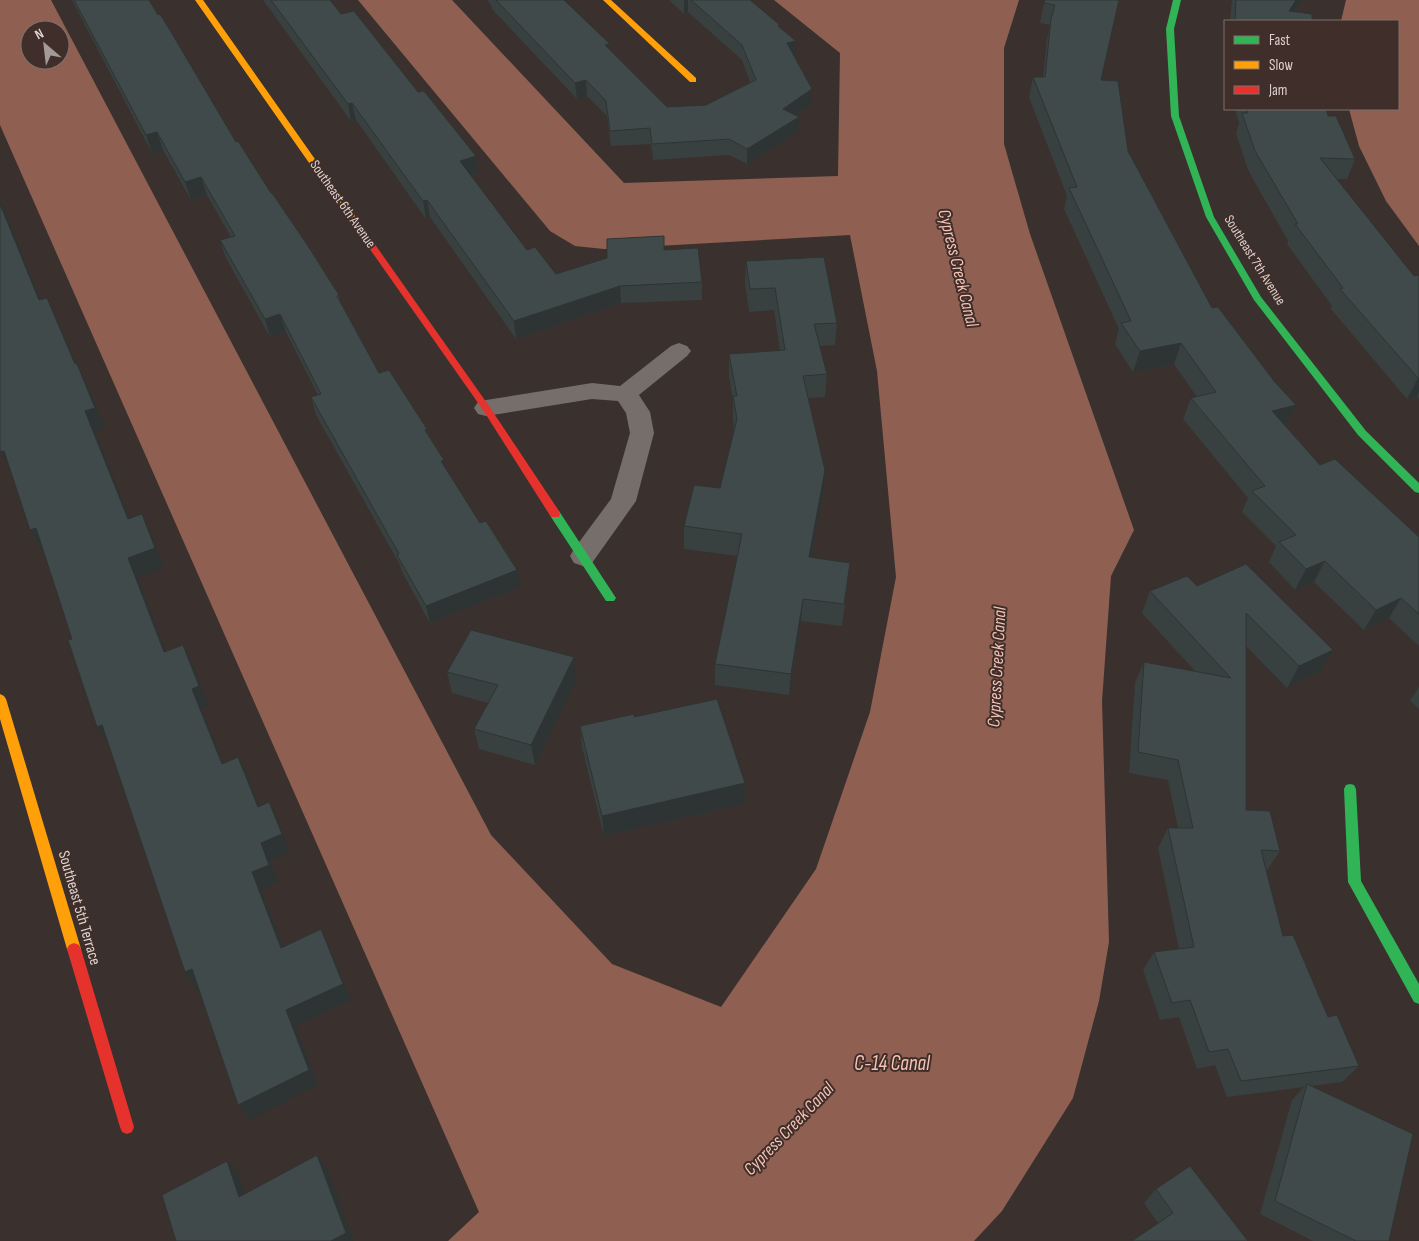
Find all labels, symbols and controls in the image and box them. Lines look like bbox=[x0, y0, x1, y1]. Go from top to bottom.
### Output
north arrow bbox=[20, 20, 70, 70]
legend bbox=[1224, 20, 1399, 110]
text: N bbox=[32, 25, 46, 43]
text: Fast bbox=[1269, 31, 1291, 50]
text: Slow bbox=[1269, 56, 1293, 75]
text: Jam bbox=[1268, 81, 1287, 100]
street label: Southeast 6th Avenue bbox=[306, 157, 380, 251]
water label: Cypress Creek Canal bbox=[933, 207, 983, 330]
street label: Southeast 7th Avenue bbox=[1221, 212, 1289, 308]
water label: Cypress Creek Canal bbox=[983, 606, 1011, 728]
street label: Southeast 5th Terrace bbox=[54, 849, 104, 967]
water label: C-14 Canal bbox=[854, 1051, 931, 1076]
water label: Cypress Creek Canal bbox=[740, 1078, 839, 1180]

